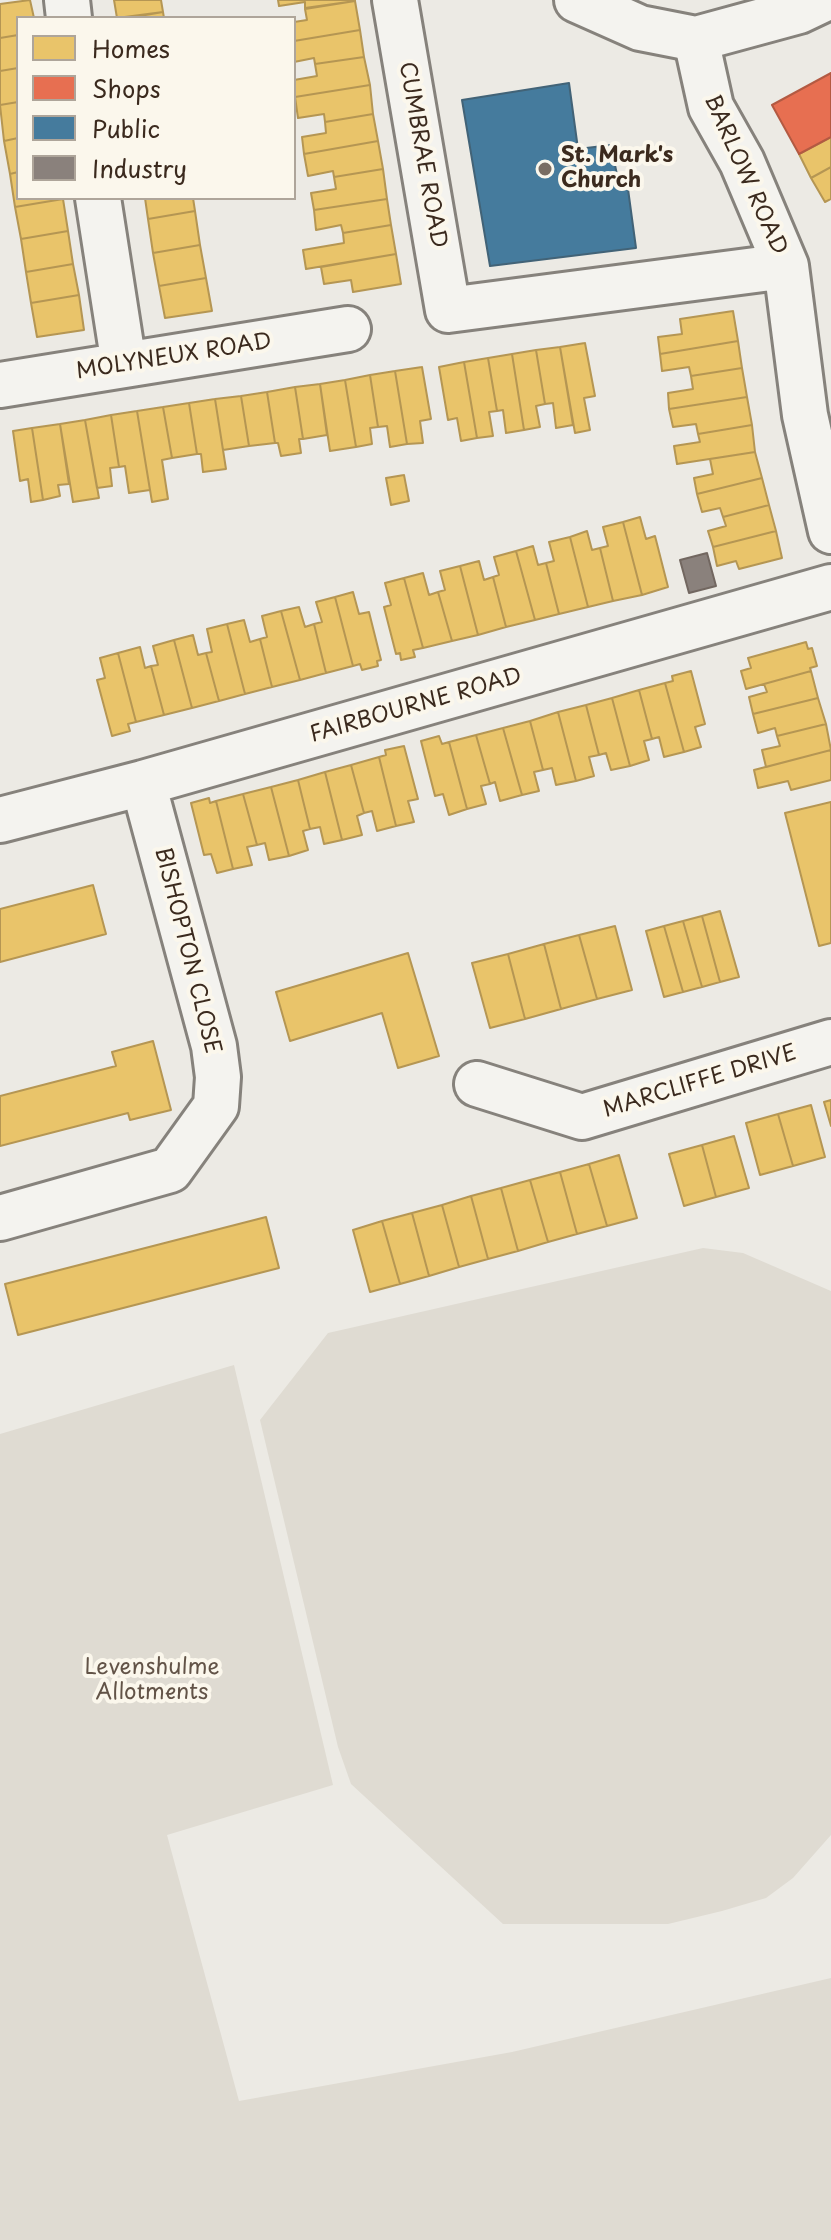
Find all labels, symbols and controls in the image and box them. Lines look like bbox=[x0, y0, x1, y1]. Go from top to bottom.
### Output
legend bbox=[16, 16, 296, 200]
text: Homes bbox=[92, 30, 170, 66]
street label: CUMBRAE ROAD bbox=[393, 60, 451, 250]
text: Shops bbox=[92, 70, 161, 106]
street label: BARLOW ROAD bbox=[698, 91, 792, 259]
text: Public bbox=[92, 110, 160, 146]
place label: St. Mark's Church bbox=[561, 143, 673, 194]
text: Industry bbox=[92, 150, 187, 186]
marker: St. Mark's Church bbox=[536, 160, 554, 178]
street label: MOLYNEUX ROAD bbox=[74, 329, 274, 385]
street label: FAIRBOURNE ROAD bbox=[307, 663, 525, 749]
street label: BISHOPTON CLOSE bbox=[149, 845, 225, 1057]
street label: MARCLIFFE DRIVE bbox=[600, 1040, 800, 1124]
park label: Levenshulme Allotments bbox=[84, 1655, 220, 1706]

